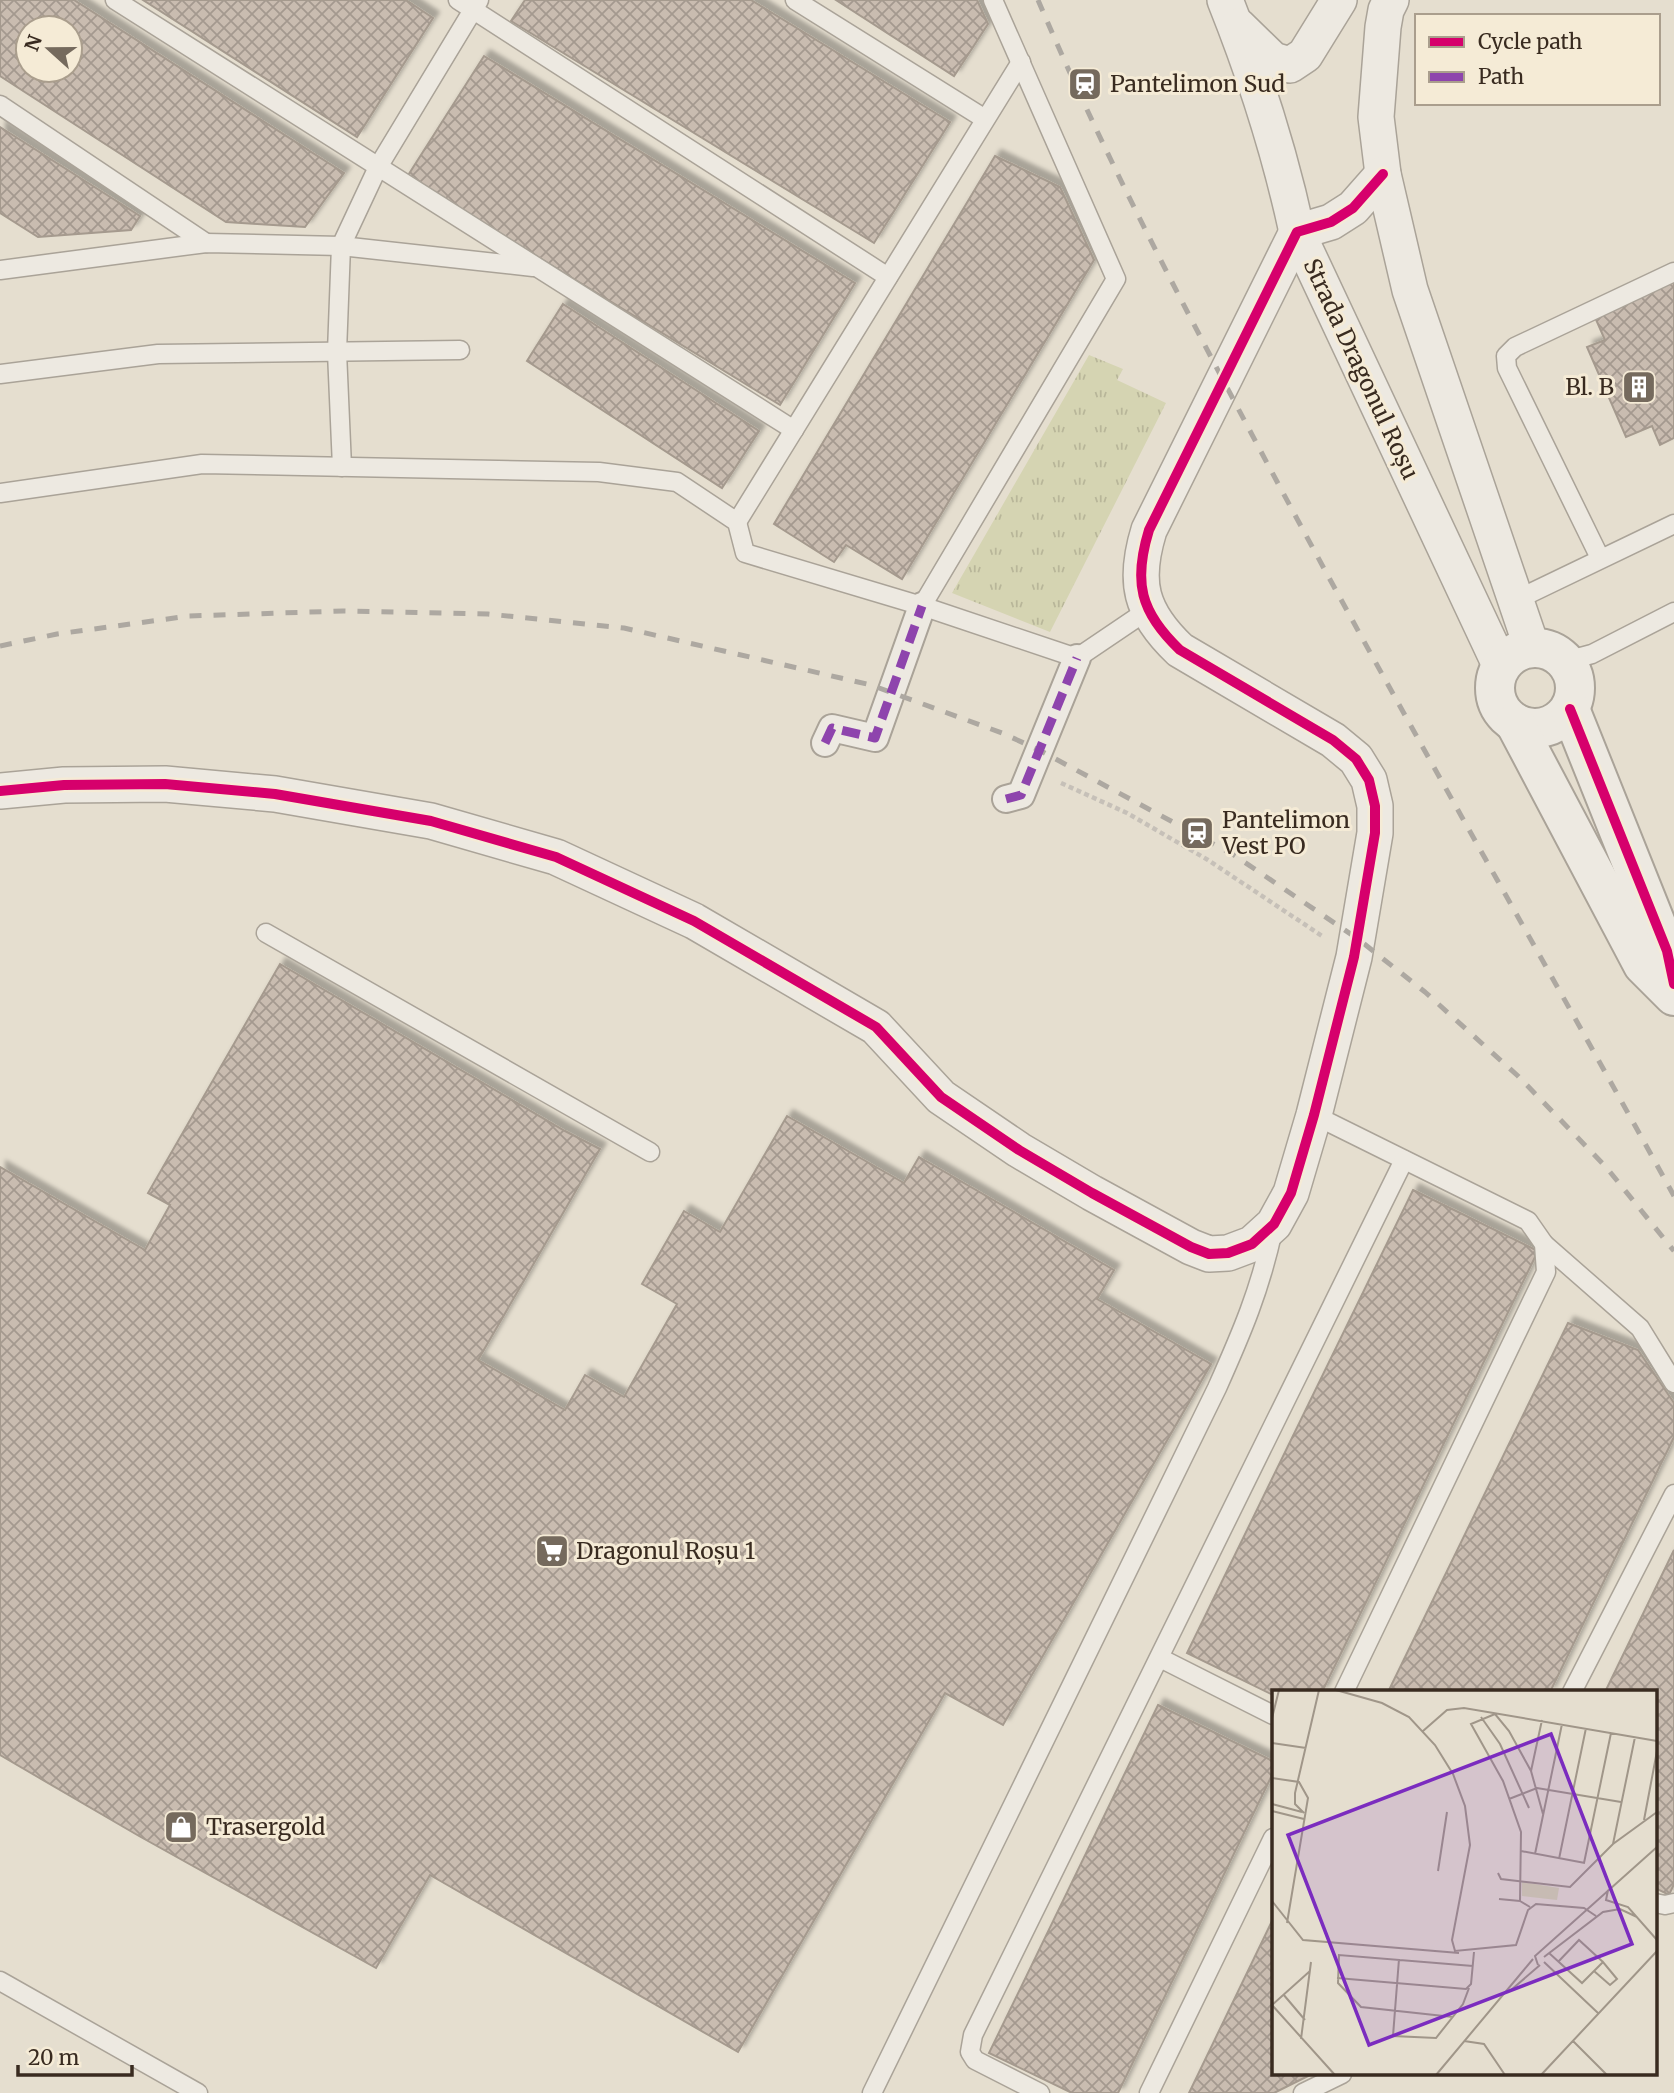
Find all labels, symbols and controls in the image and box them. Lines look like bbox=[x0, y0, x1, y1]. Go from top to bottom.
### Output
north arrow bbox=[14, 14, 84, 84]
legend bbox=[1415, 14, 1660, 105]
text: Cycle path bbox=[1478, 28, 1582, 55]
text: N bbox=[19, 32, 47, 54]
text: Path bbox=[1478, 63, 1524, 90]
station icon: Pantelimon Sud bbox=[1066, 65, 1104, 103]
place label: Pantelimon Sud bbox=[1110, 69, 1285, 98]
street label: Strada Dragonul Roșu bbox=[1298, 254, 1425, 484]
building icon: Bl. B bbox=[1620, 368, 1658, 406]
place label: Bl. B bbox=[1565, 372, 1614, 401]
place label: Pantelimon Vest PO bbox=[1221, 805, 1350, 860]
station icon: Pantelimon Vest PO bbox=[1178, 814, 1216, 852]
supermarket icon: Dragonul Roșu 1 bbox=[533, 1532, 571, 1570]
place label: Dragonul Roșu 1 bbox=[576, 1536, 755, 1565]
inset map bbox=[1272, 1690, 1656, 2076]
shop icon: Trasergold bbox=[162, 1808, 200, 1846]
place label: Trasergold bbox=[206, 1812, 326, 1841]
scale bar bbox=[18, 2034, 131, 2078]
text: 20 m bbox=[28, 2044, 80, 2071]

